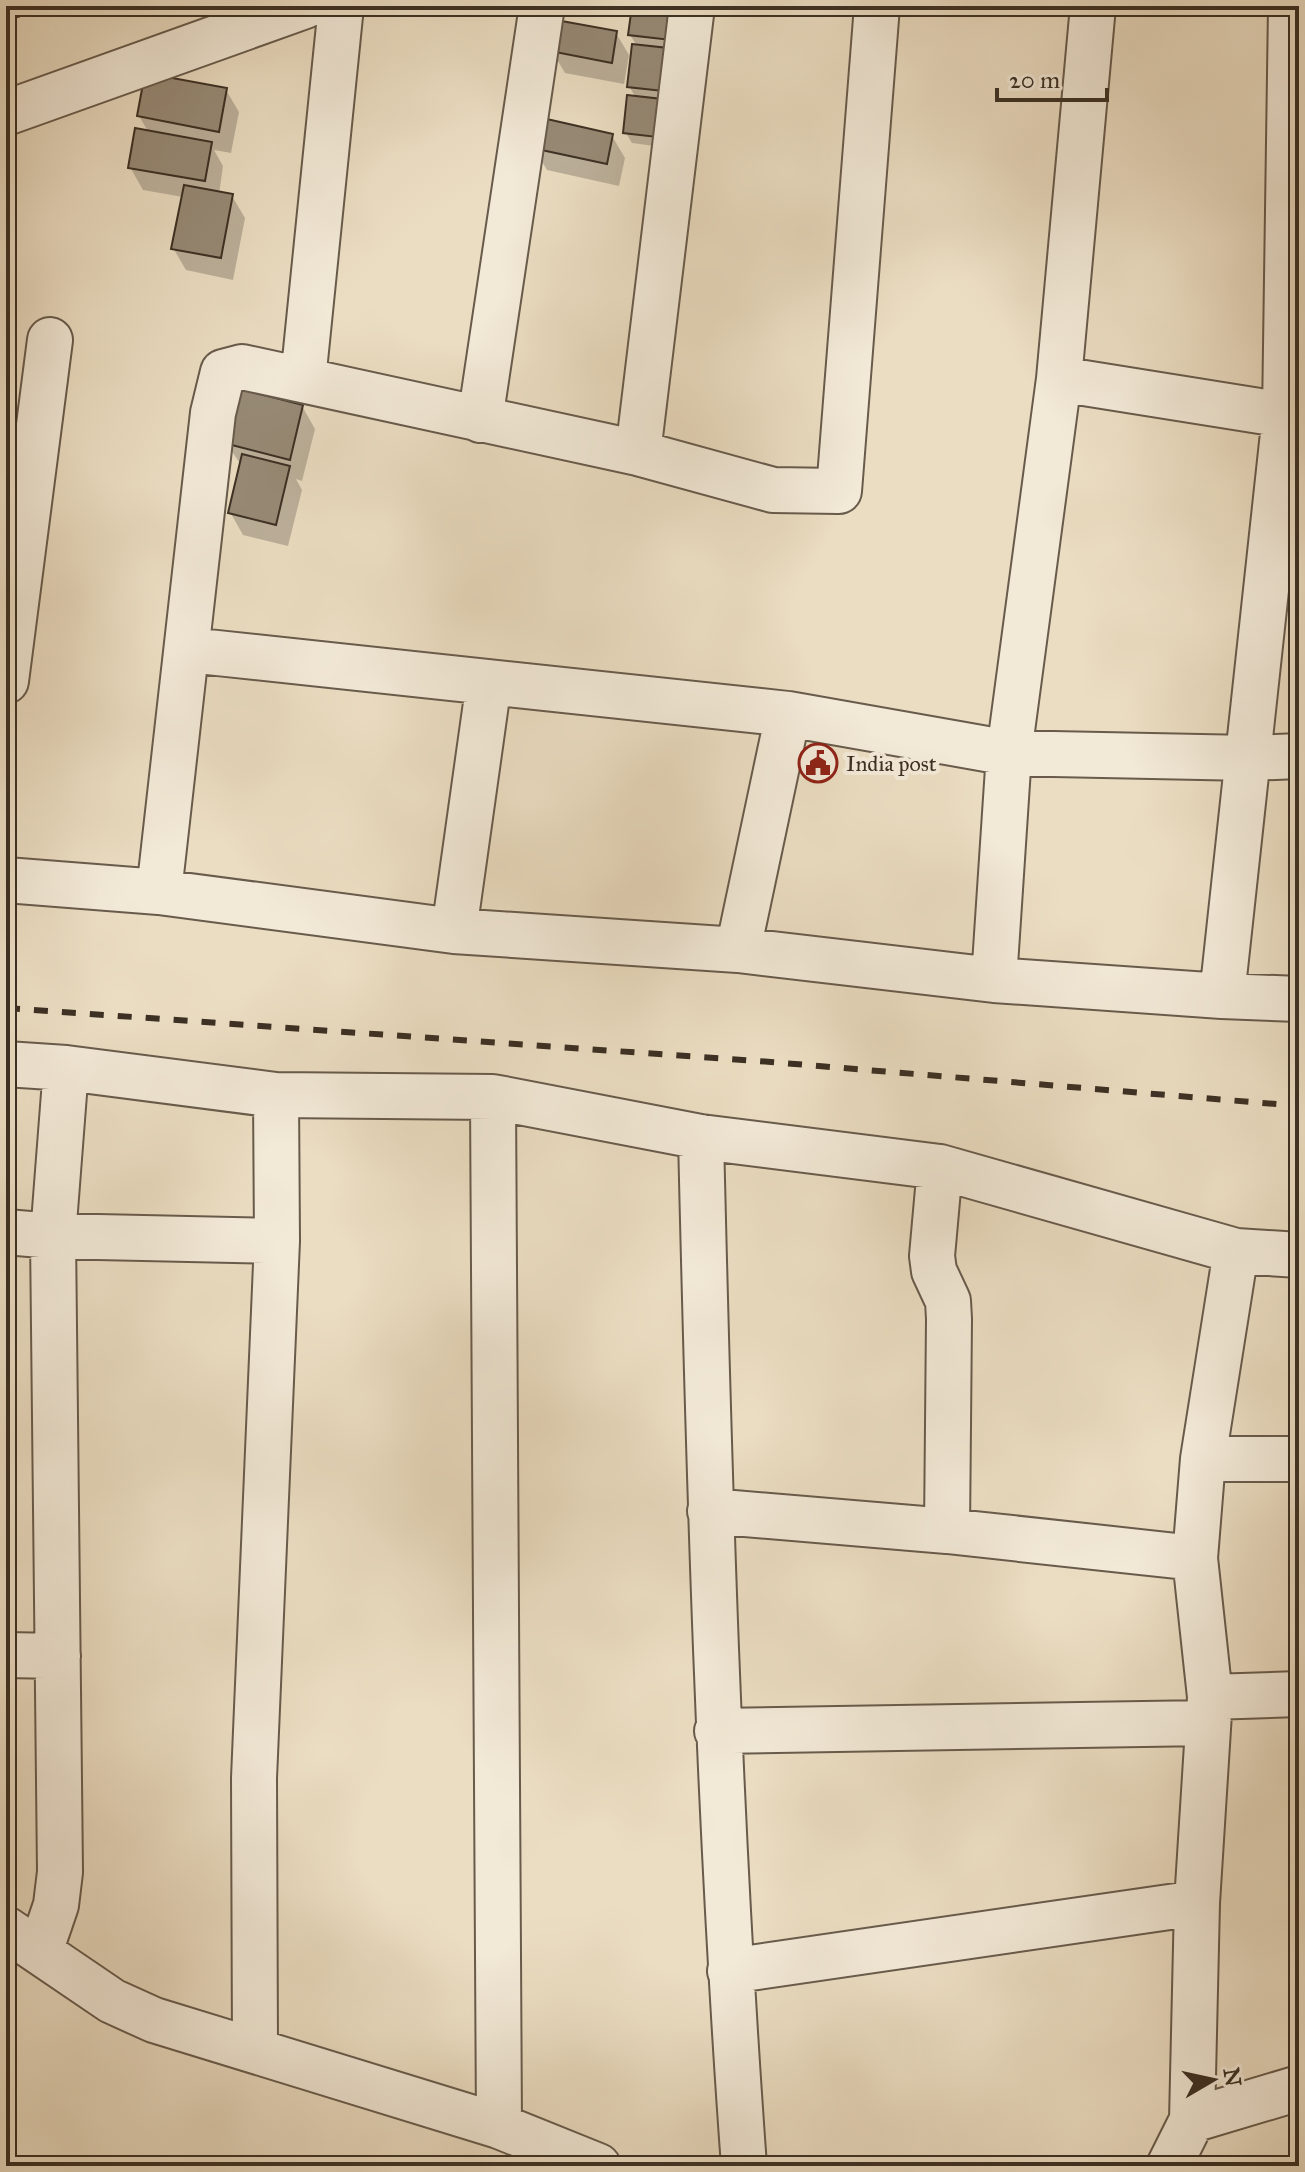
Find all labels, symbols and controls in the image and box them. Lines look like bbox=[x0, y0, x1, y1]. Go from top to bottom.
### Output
scale bar bbox=[997, 52, 1107, 102]
text: 20 m bbox=[1009, 65, 1060, 95]
public building icon: India post bbox=[797, 742, 839, 784]
place label: India post bbox=[846, 750, 937, 777]
north arrow bbox=[1173, 2040, 1253, 2120]
text: N bbox=[1217, 2066, 1247, 2089]

